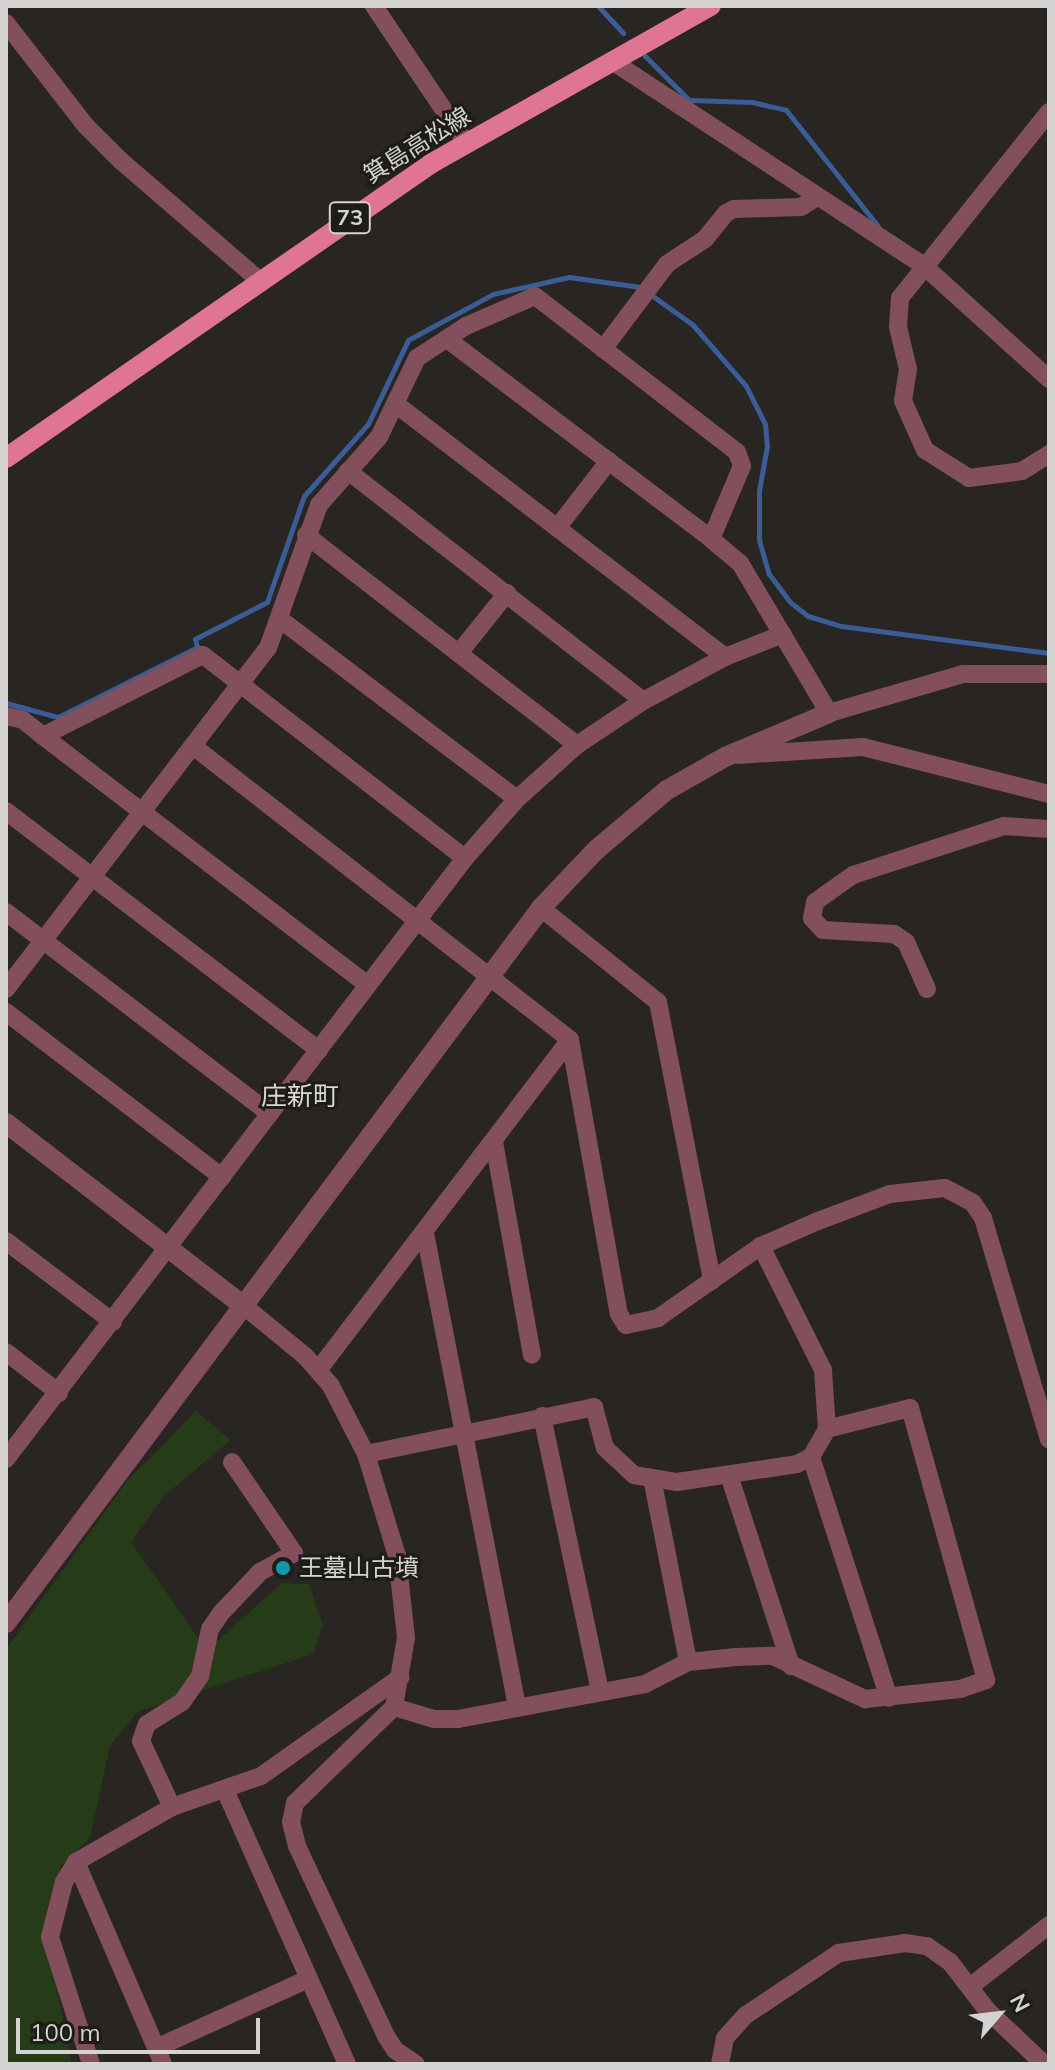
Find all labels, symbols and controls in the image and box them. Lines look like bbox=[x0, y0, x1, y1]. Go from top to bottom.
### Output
street label: 箕島高松線 bbox=[358, 101, 476, 189]
road number: 73 bbox=[328, 200, 372, 236]
district label: 庄新町 bbox=[261, 1080, 339, 1112]
place label: 王墓山古墳 bbox=[299, 1554, 419, 1582]
marker: 王墓山古墳 bbox=[274, 1559, 292, 1577]
north arrow bbox=[959, 1974, 1039, 2054]
text: N bbox=[1004, 1989, 1036, 2017]
scale bar bbox=[20, 2002, 264, 2052]
text: 100 m bbox=[30, 2017, 101, 2047]

